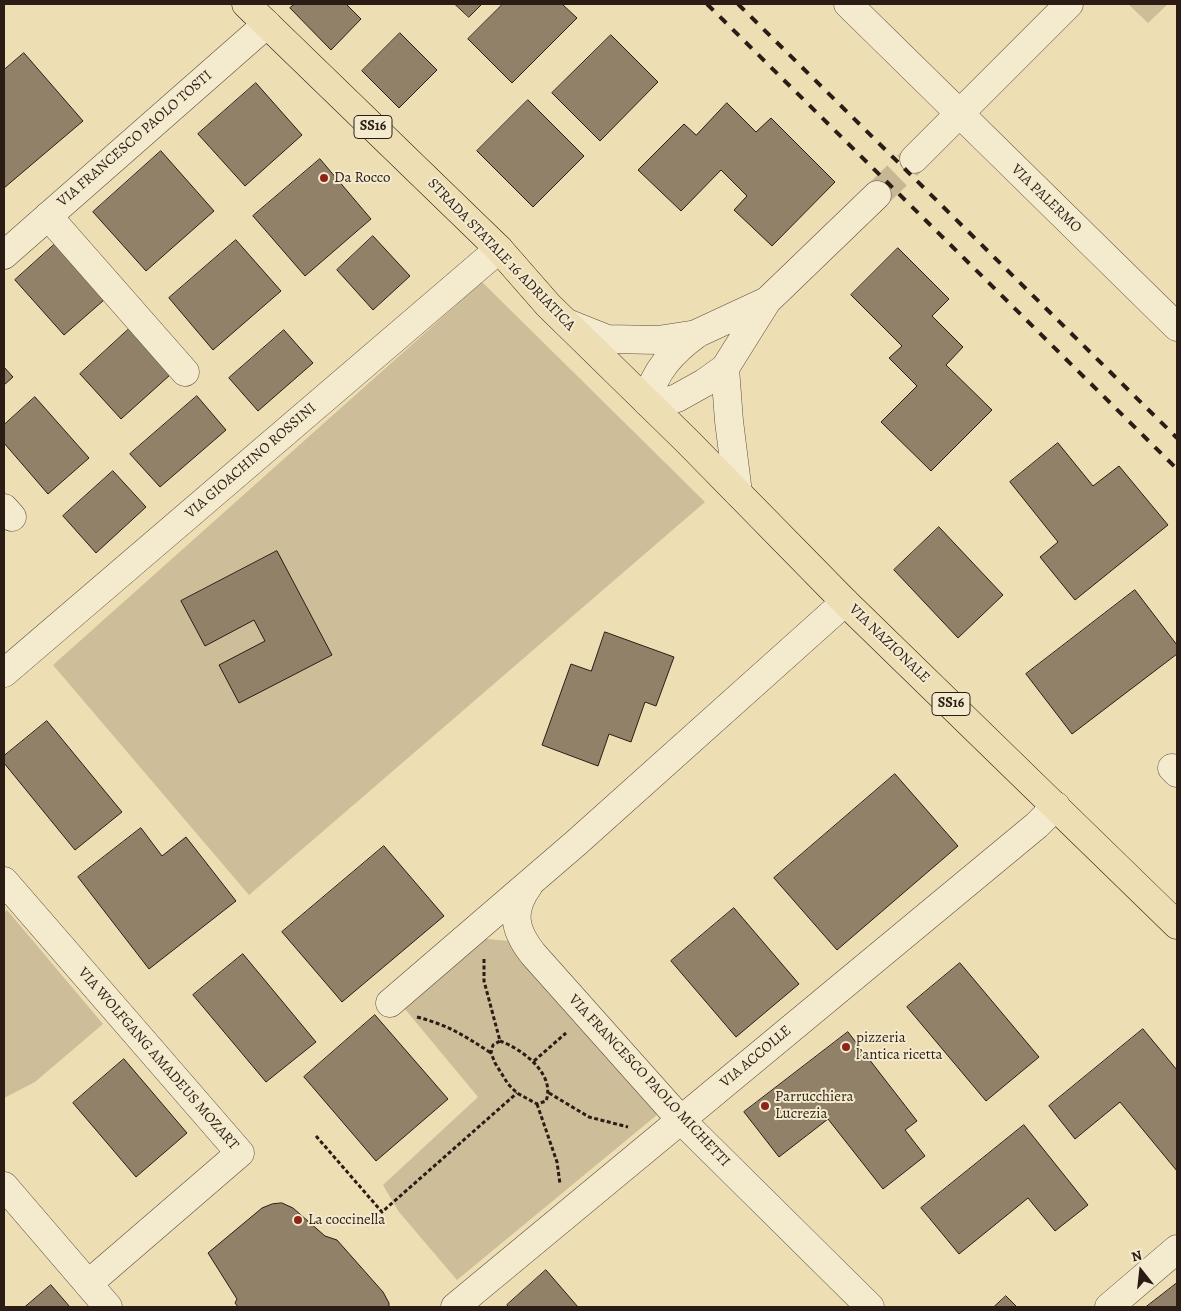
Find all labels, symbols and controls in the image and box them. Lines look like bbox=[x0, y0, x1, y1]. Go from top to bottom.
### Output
street label: VIA FRANCESCO PAOLO TOSTI bbox=[54, 67, 216, 211]
road number: SS16 bbox=[354, 115, 392, 138]
street label: VIA PALERMO bbox=[1007, 161, 1085, 237]
place label: Da Rocco bbox=[334, 169, 390, 187]
marker: Da Rocco bbox=[318, 172, 330, 184]
street label: STRADA STATALE 16 ADRIATICA bbox=[423, 175, 579, 335]
street label: VIA GIOACHINO ROSSINI bbox=[182, 399, 320, 523]
street label: VIA NAZIONALE bbox=[845, 601, 933, 687]
road number: SS16 bbox=[932, 692, 970, 716]
street label: VIA WOLFGANG AMADEUS MOZART bbox=[74, 964, 242, 1154]
street label: VIA FRANCESCO PAOLO MICHETTI bbox=[564, 991, 734, 1171]
street label: VIA ACCOLLE bbox=[717, 1022, 795, 1092]
place label: pizzeria l’antica ricetta bbox=[856, 1029, 943, 1064]
marker: pizzeria l’antica ricetta bbox=[840, 1041, 852, 1053]
place label: Parrucchiera Lucrezia bbox=[775, 1088, 854, 1123]
marker: Parrucchiera Lucrezia bbox=[759, 1100, 771, 1112]
place label: La coccinella bbox=[308, 1211, 385, 1229]
marker: La coccinella bbox=[292, 1214, 304, 1226]
north arrow bbox=[1116, 1246, 1166, 1296]
text: N bbox=[1129, 1246, 1144, 1267]

